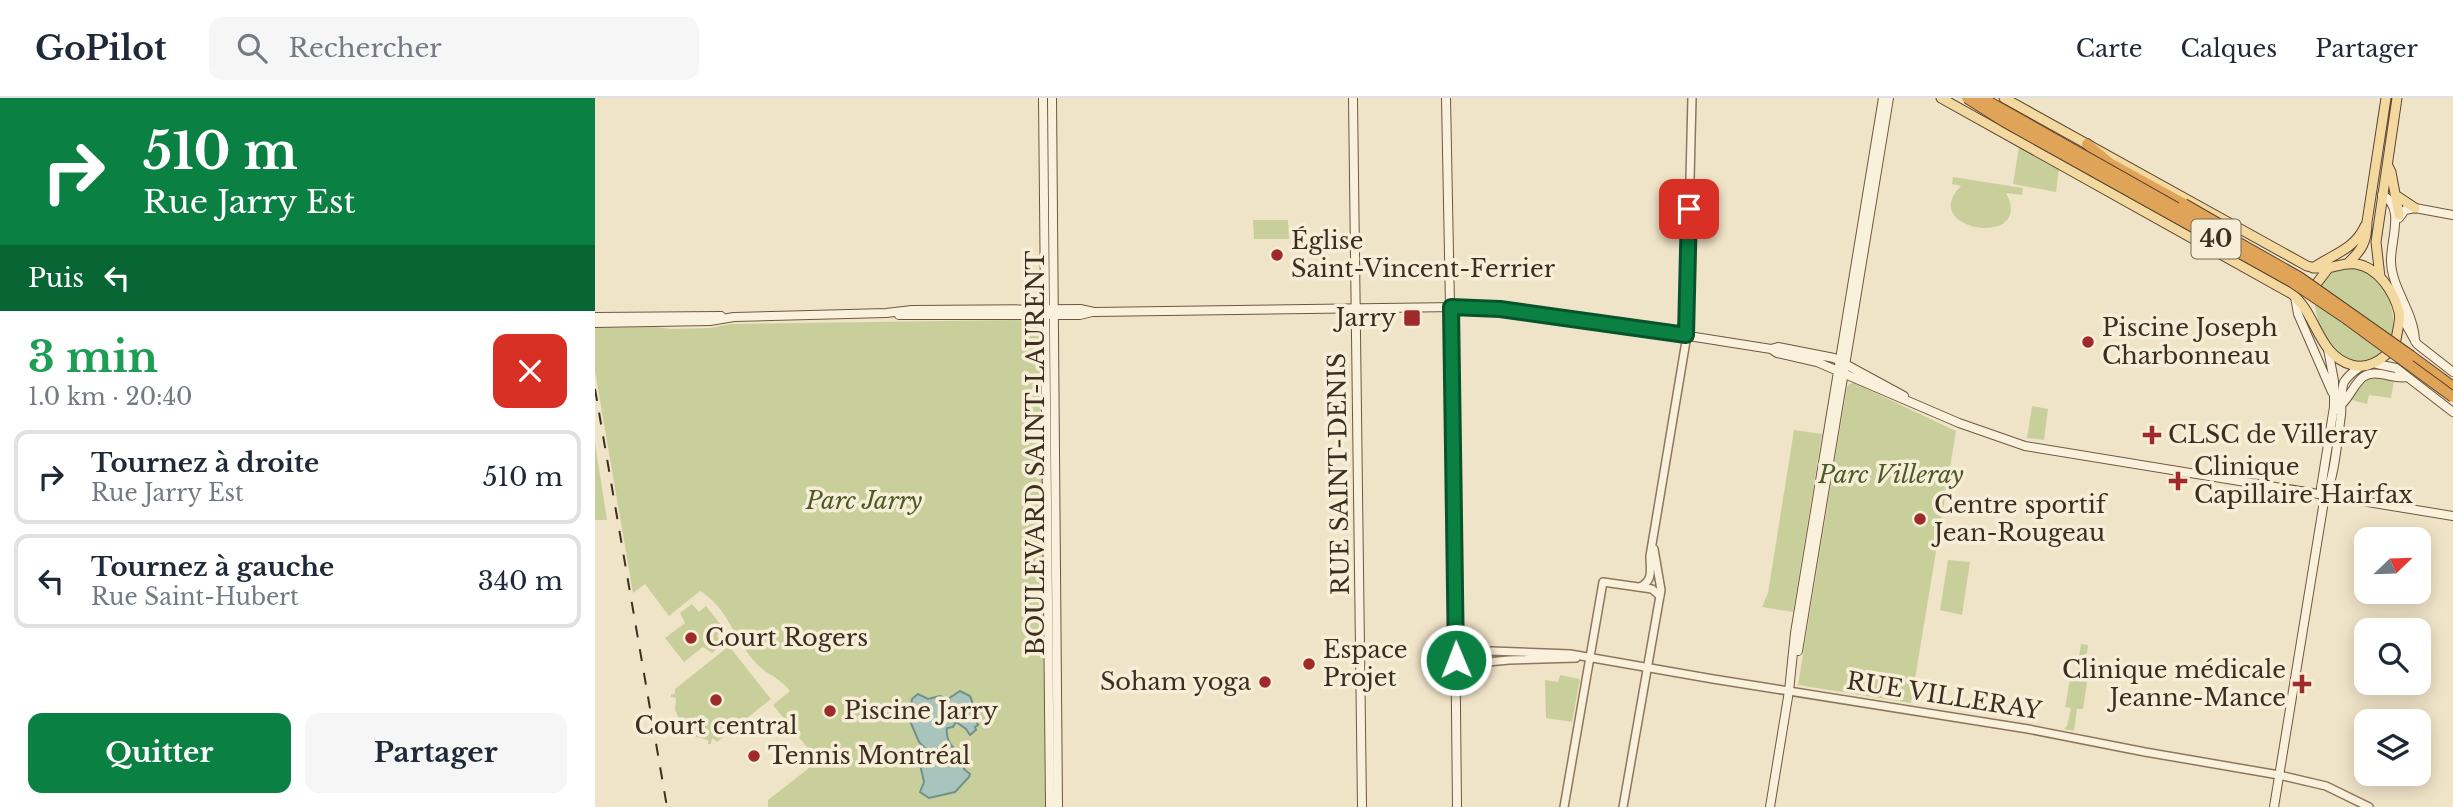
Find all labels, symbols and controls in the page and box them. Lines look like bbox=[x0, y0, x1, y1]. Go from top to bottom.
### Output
search box bbox=[209, 17, 699, 80]
text: GoPilot bbox=[35, 28, 167, 69]
icon: search bbox=[233, 29, 271, 67]
text: Rechercher bbox=[289, 32, 442, 64]
text: Carte bbox=[2076, 34, 2142, 63]
text: Calques bbox=[2180, 34, 2277, 63]
text: Partager bbox=[2315, 34, 2418, 63]
text: 510 m bbox=[143, 121, 298, 182]
icon: right bbox=[28, 126, 119, 217]
pin bbox=[1659, 179, 1719, 239]
text: Rue Jarry Est bbox=[143, 182, 356, 222]
icon: arrive bbox=[1670, 190, 1708, 228]
road number: 40 bbox=[2191, 220, 2241, 258]
place label: Église Saint-Vincent-Ferrier bbox=[1291, 226, 1556, 283]
marker: Église Saint-Vincent-Ferrier bbox=[1269, 247, 1285, 263]
street label: BOULEVARD SAINT-LAURENT bbox=[1021, 250, 1050, 656]
icon: left bbox=[98, 259, 136, 297]
text: Puis bbox=[28, 262, 84, 294]
place label: Jarry bbox=[1333, 303, 1397, 332]
marker: Jarry bbox=[1402, 308, 1422, 328]
place label: Piscine Joseph Charbonneau bbox=[2102, 313, 2278, 370]
text: 3 min bbox=[28, 331, 158, 383]
button: close bbox=[493, 334, 567, 408]
marker: Piscine Joseph Charbonneau bbox=[2080, 334, 2096, 350]
street label: RUE SAINT-DENIS bbox=[1322, 353, 1355, 595]
text: 1.0 km · 20:40 bbox=[28, 383, 193, 411]
place label: CLSC de Villeray bbox=[2168, 420, 2379, 449]
marker: CLSC de Villeray bbox=[2142, 425, 2162, 445]
text: Tournez à droite bbox=[91, 447, 319, 479]
place label: Clinique Capillaire Hairfax bbox=[2194, 452, 2413, 509]
icon: right bbox=[32, 458, 70, 496]
park label: Parc Villeray bbox=[1817, 460, 1964, 489]
text: 510 m bbox=[483, 461, 563, 493]
marker: Clinique Capillaire Hairfax bbox=[2168, 471, 2188, 491]
text: Rue Jarry Est bbox=[91, 479, 244, 507]
park label: Parc Jarry bbox=[805, 486, 923, 515]
place label: Centre sportif Jean-Rougeau bbox=[1931, 490, 2109, 547]
marker: Centre sportif Jean-Rougeau bbox=[1912, 511, 1928, 527]
north arrow bbox=[2354, 527, 2431, 604]
map controls bbox=[2354, 527, 2431, 786]
text: Tournez à gauche bbox=[91, 551, 334, 583]
icon: left bbox=[32, 562, 70, 600]
text: 340 m bbox=[478, 565, 563, 597]
text: Rue Saint-Hubert bbox=[91, 583, 299, 611]
button: search bbox=[2354, 618, 2431, 695]
place label: Court Rogers bbox=[705, 623, 868, 652]
position arrow bbox=[1419, 623, 1493, 697]
marker: Court Rogers bbox=[683, 630, 699, 646]
place label: Espace Projet bbox=[1323, 635, 1408, 692]
place label: Clinique médicale Jeanne-Mance bbox=[2062, 655, 2286, 712]
marker: Espace Projet bbox=[1301, 656, 1317, 672]
street label: RUE VILLERAY bbox=[1845, 666, 2044, 725]
place label: Soham yoga bbox=[1100, 667, 1252, 696]
marker: Soham yoga bbox=[1257, 674, 1273, 690]
marker: Clinique médicale Jeanne-Mance bbox=[2292, 674, 2312, 694]
marker: Court central bbox=[708, 692, 724, 708]
place label: Piscine Jarry bbox=[844, 696, 999, 725]
marker: Piscine Jarry bbox=[822, 703, 838, 719]
button: layers bbox=[2354, 709, 2431, 786]
place label: Court central bbox=[634, 711, 798, 740]
button: Quitter bbox=[28, 713, 291, 793]
button: Partager bbox=[305, 713, 567, 793]
place label: Tennis Montréal bbox=[768, 741, 971, 770]
marker: Tennis Montréal bbox=[746, 748, 762, 764]

